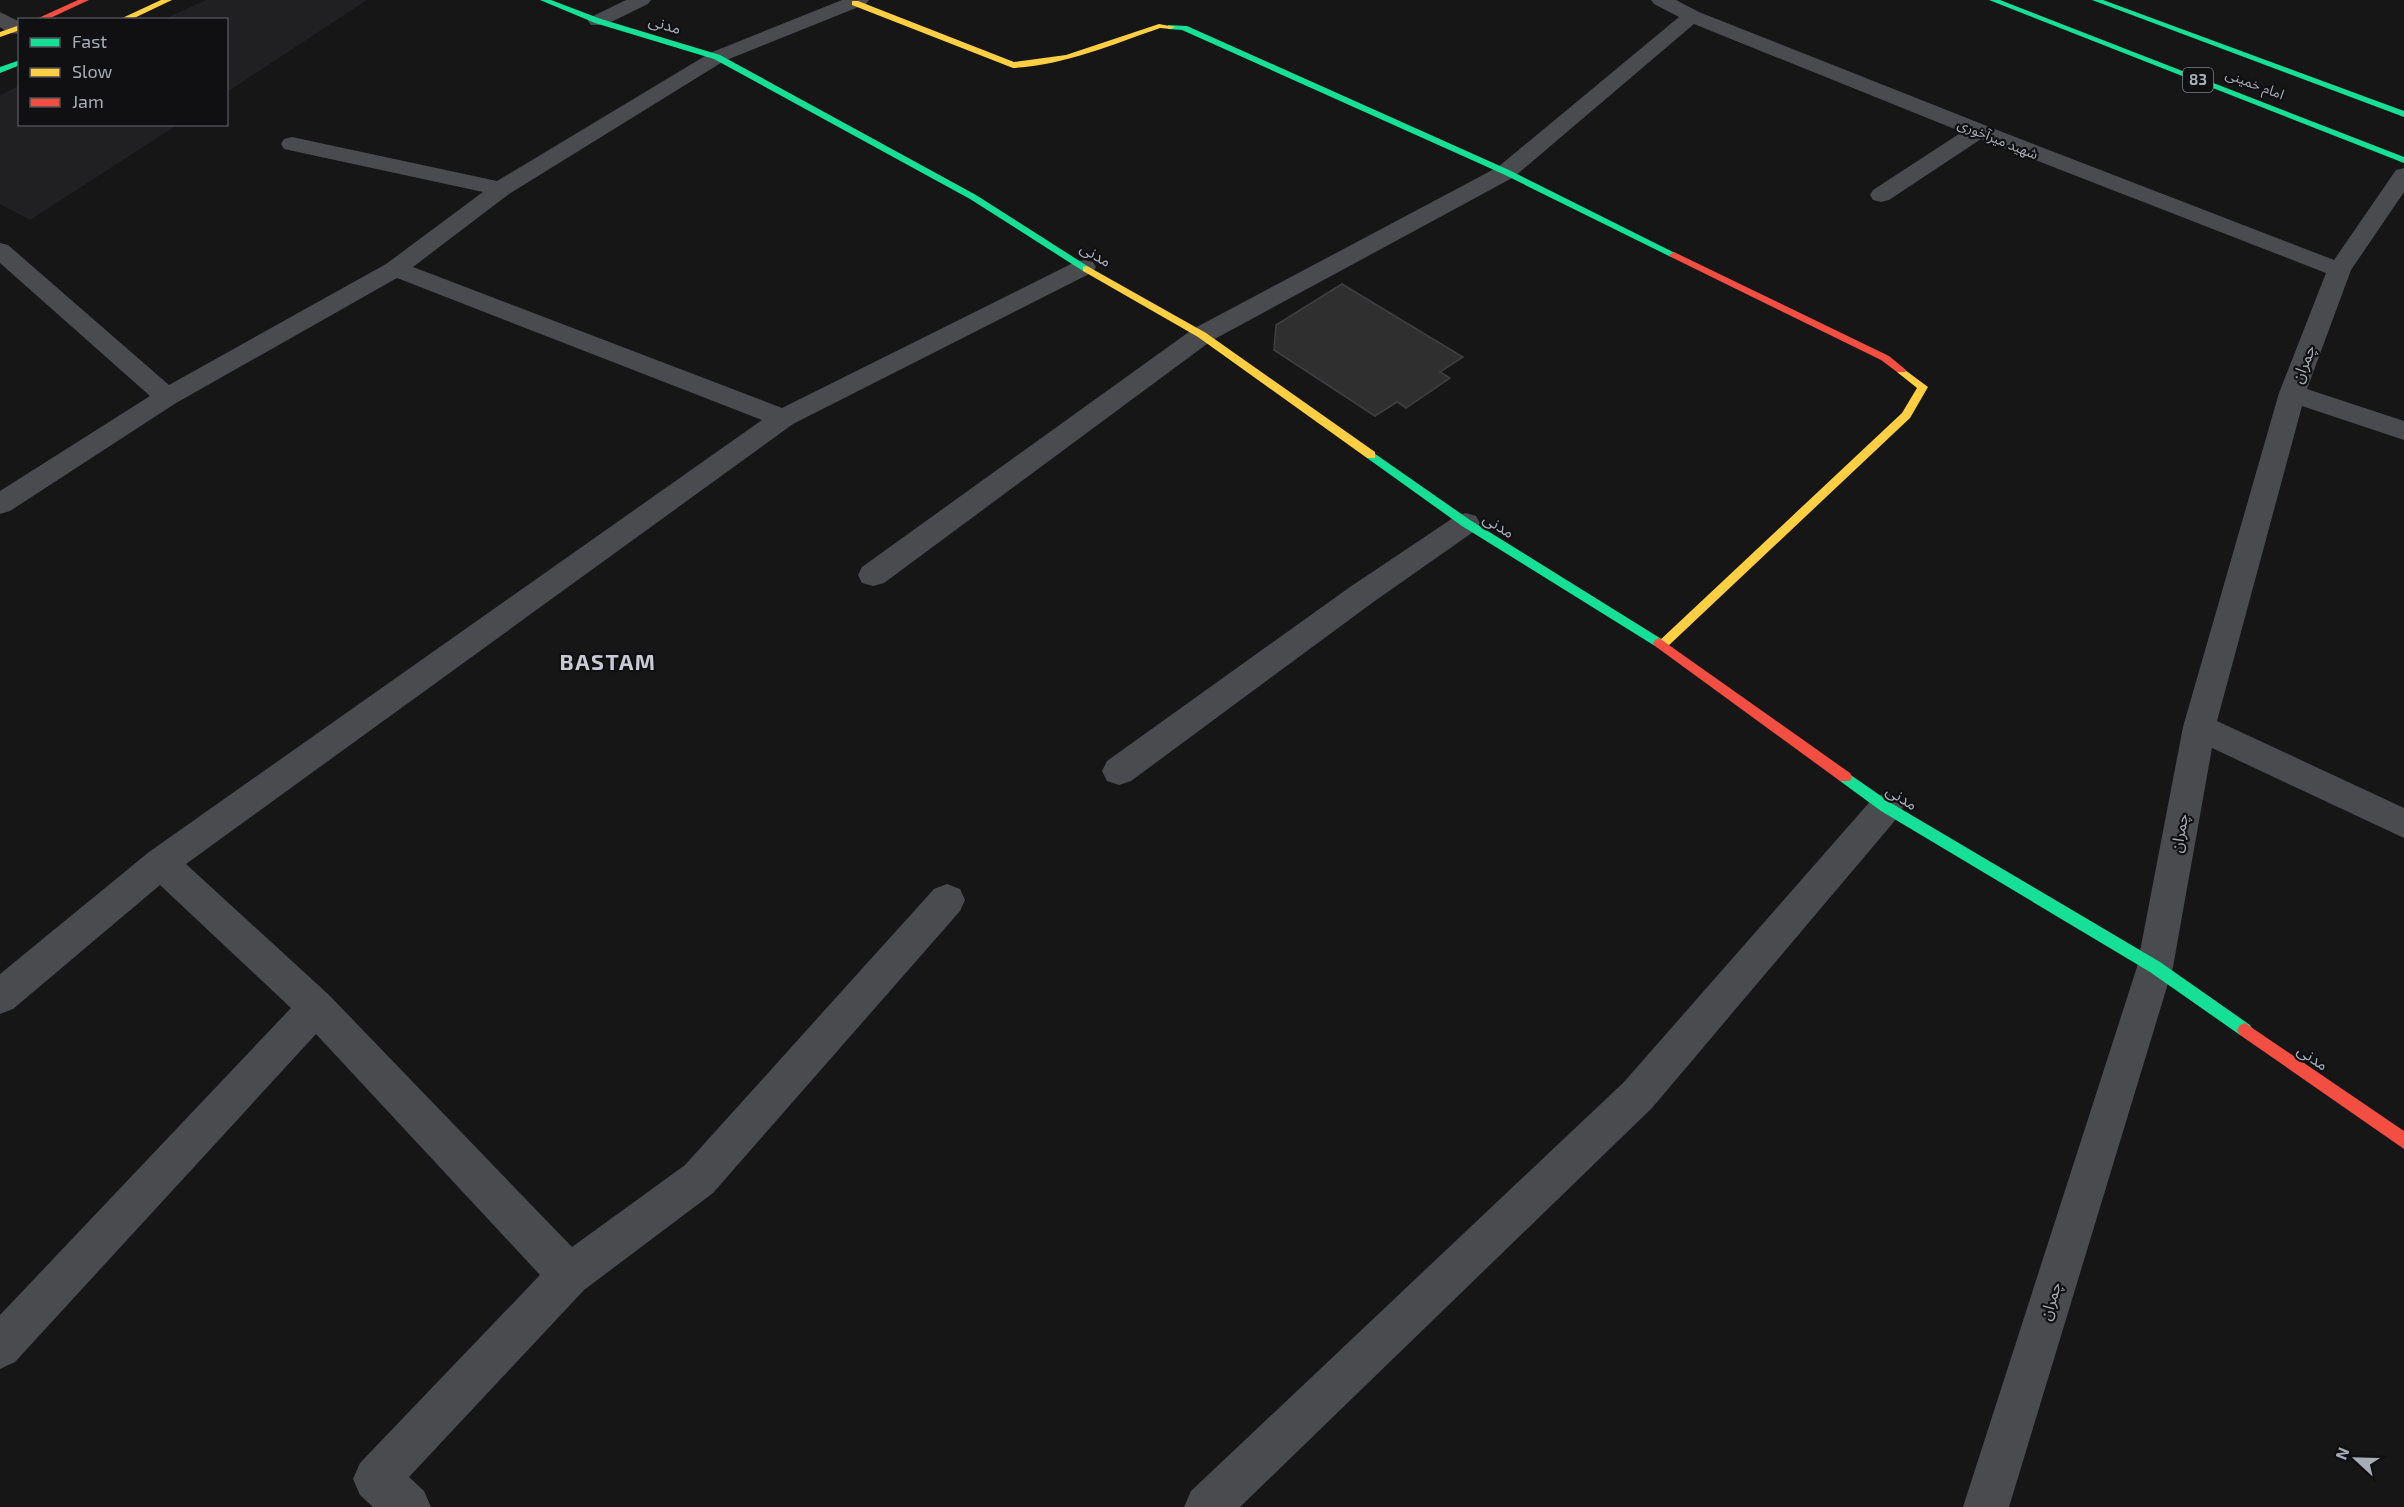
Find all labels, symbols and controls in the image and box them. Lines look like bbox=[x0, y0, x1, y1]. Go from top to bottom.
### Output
street label: مدنی bbox=[646, 10, 684, 38]
legend bbox=[18, 18, 228, 126]
text: Fast bbox=[72, 30, 107, 52]
text: Slow bbox=[72, 60, 113, 82]
street label: امام خمینی bbox=[2222, 65, 2287, 105]
road number: 83 bbox=[2183, 68, 2213, 92]
text: Jam bbox=[72, 90, 104, 112]
street label: شهید میرآخوری bbox=[1955, 115, 2041, 163]
street label: مدنی bbox=[1077, 237, 1115, 271]
street label: چمران bbox=[2287, 342, 2320, 386]
street label: مدنی bbox=[1480, 508, 1518, 542]
district label: BASTAM bbox=[560, 648, 656, 674]
street label: مدنی bbox=[1883, 780, 1921, 814]
street label: چمران bbox=[2166, 812, 2193, 854]
street label: مدنی bbox=[2294, 1039, 2332, 1075]
street label: چمران bbox=[2035, 1279, 2066, 1323]
north arrow bbox=[2326, 1429, 2386, 1489]
text: N bbox=[2331, 1444, 2353, 1462]

